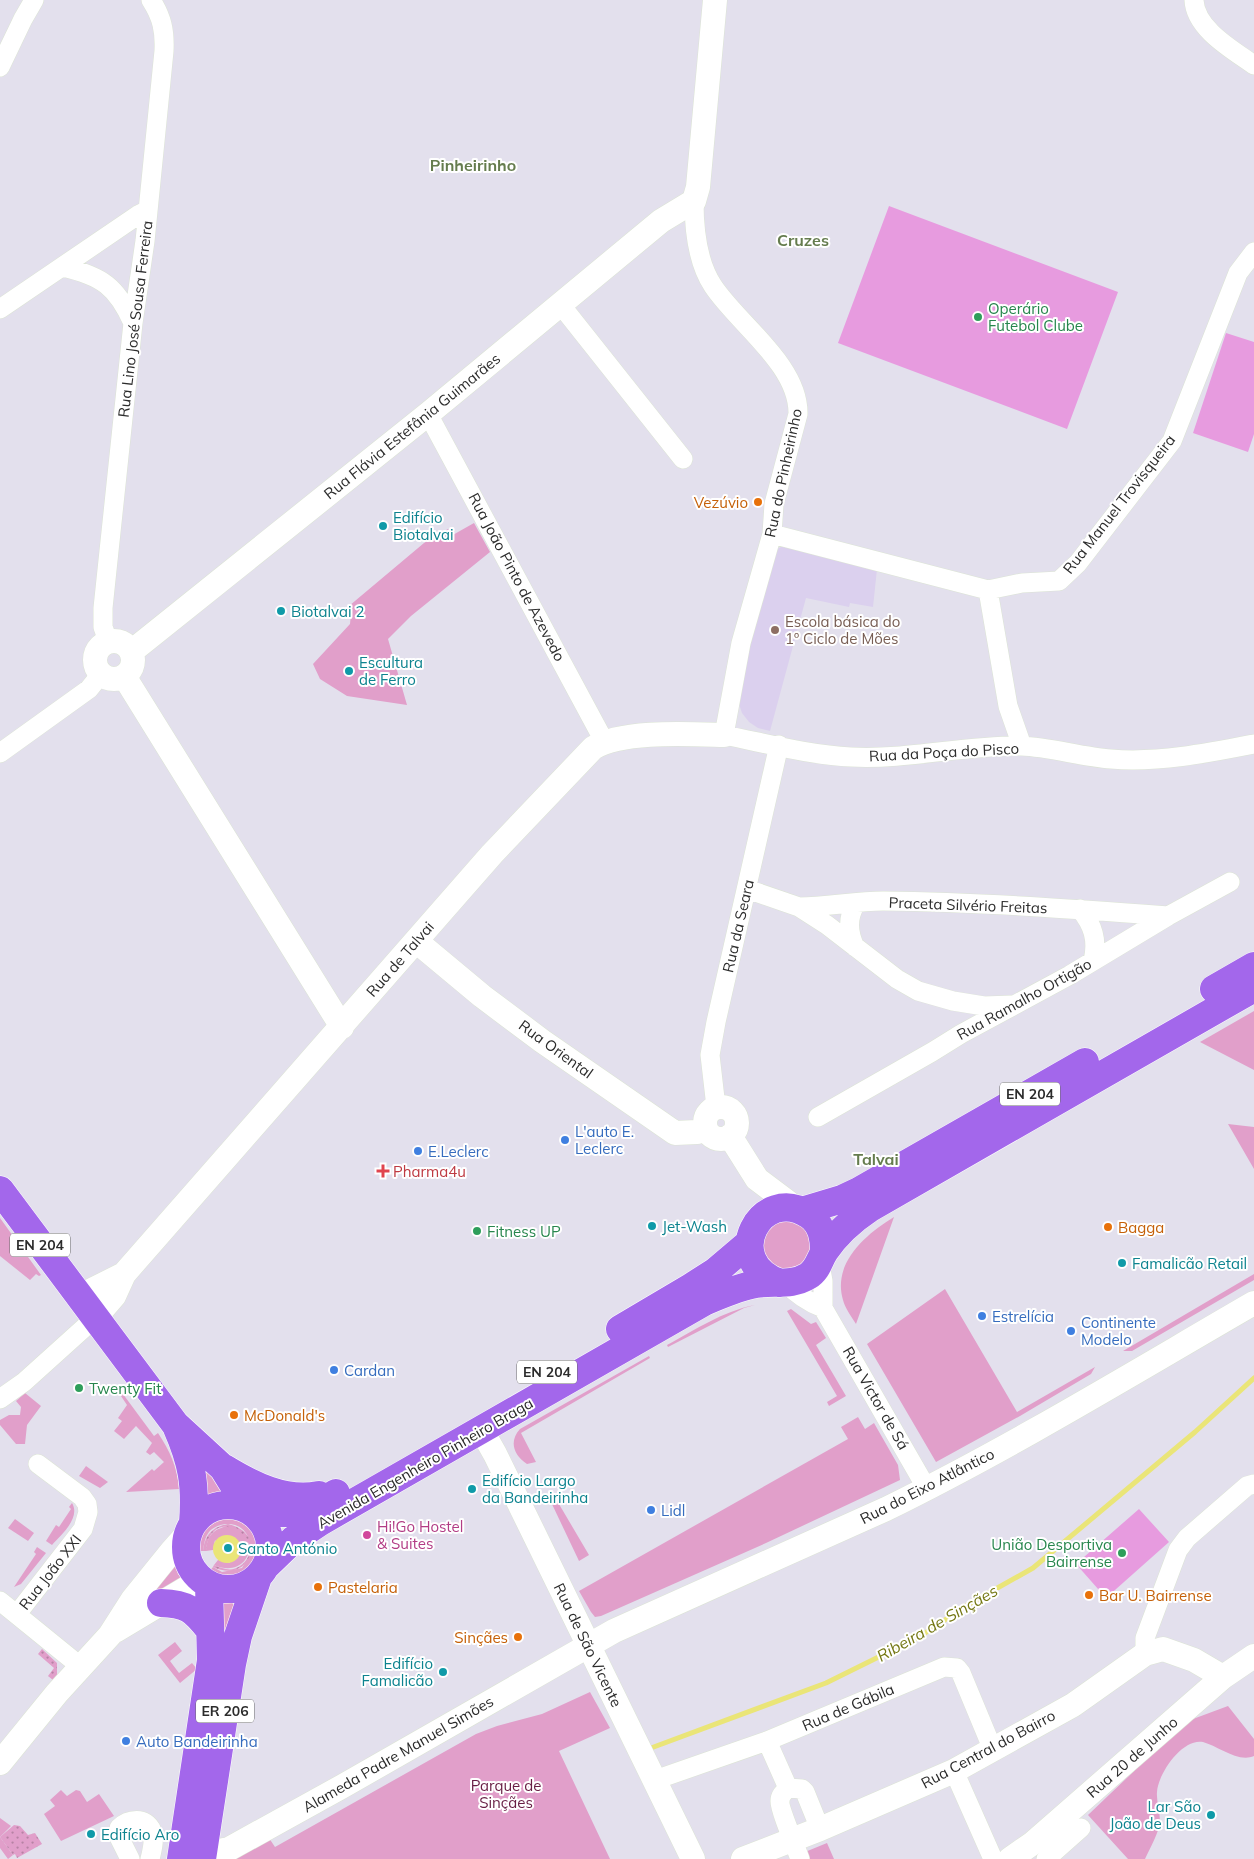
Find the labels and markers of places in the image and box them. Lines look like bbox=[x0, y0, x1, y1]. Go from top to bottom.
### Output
place label: Operário Futebol Clube bbox=[988, 299, 1083, 335]
marker: Operário Futebol Clube bbox=[972, 311, 984, 323]
place label: Vezúvio bbox=[694, 493, 748, 512]
marker: Vezúvio bbox=[752, 496, 764, 508]
place label: Edifício Biotalvai bbox=[393, 508, 453, 544]
marker: Edifício Biotalvai bbox=[377, 520, 389, 532]
place label: Biotalvai 2 bbox=[291, 602, 364, 621]
marker: Biotalvai 2 bbox=[275, 605, 287, 617]
place label: Escola básica do 1º Ciclo de Mões bbox=[785, 612, 900, 648]
marker: Escola básica do 1º Ciclo de Mões bbox=[769, 624, 781, 636]
place label: Escultura de Ferro bbox=[359, 653, 423, 689]
marker: Escultura de Ferro bbox=[343, 665, 355, 677]
place label: L'auto E. Leclerc bbox=[575, 1122, 634, 1158]
marker: L'auto E. Leclerc bbox=[559, 1134, 571, 1146]
place label: E.Leclerc bbox=[428, 1142, 489, 1161]
marker: E.Leclerc bbox=[412, 1145, 424, 1157]
place label: Pharma4u bbox=[393, 1162, 466, 1181]
marker: Pharma4u bbox=[377, 1165, 389, 1177]
place label: Jet-Wash bbox=[662, 1217, 727, 1236]
place label: Bagga bbox=[1118, 1218, 1164, 1237]
marker: Jet-Wash bbox=[646, 1220, 658, 1232]
marker: Bagga bbox=[1102, 1221, 1114, 1233]
place label: Fitness UP bbox=[487, 1222, 561, 1241]
marker: Fitness UP bbox=[471, 1225, 483, 1237]
place label: Famalicão Retail bbox=[1132, 1254, 1247, 1273]
marker: Famalicão Retail bbox=[1116, 1257, 1128, 1269]
place label: Estrelícia bbox=[992, 1307, 1054, 1326]
marker: Estrelícia bbox=[976, 1310, 988, 1322]
place label: Continente Modelo bbox=[1081, 1313, 1156, 1349]
marker: Continente Modelo bbox=[1065, 1325, 1077, 1337]
place label: Cardan bbox=[344, 1361, 395, 1380]
marker: Cardan bbox=[328, 1364, 340, 1376]
place label: Twenty Fit bbox=[89, 1379, 161, 1398]
marker: Twenty Fit bbox=[73, 1382, 85, 1394]
place label: McDonald's bbox=[244, 1406, 325, 1425]
marker: McDonald's bbox=[228, 1409, 240, 1421]
place label: Edifício Largo da Bandeirinha bbox=[482, 1471, 588, 1507]
marker: Edifício Largo da Bandeirinha bbox=[466, 1483, 478, 1495]
place label: Lidl bbox=[661, 1501, 685, 1520]
marker: Lidl bbox=[645, 1504, 657, 1516]
place label: Hi!Go Hostel & Suites bbox=[377, 1517, 463, 1553]
marker: Hi!Go Hostel & Suites bbox=[361, 1529, 373, 1541]
place label: União Desportiva Bairrense bbox=[991, 1535, 1112, 1571]
place label: Santo António bbox=[238, 1539, 337, 1558]
marker: Santo António bbox=[222, 1542, 234, 1554]
marker: União Desportiva Bairrense bbox=[1116, 1547, 1128, 1559]
place label: Pastelaria bbox=[328, 1578, 398, 1597]
marker: Pastelaria bbox=[312, 1581, 324, 1593]
place label: Bar U. Bairrense bbox=[1099, 1586, 1212, 1605]
marker: Bar U. Bairrense bbox=[1083, 1589, 1095, 1601]
place label: Sinçães bbox=[454, 1628, 508, 1647]
marker: Sinçães bbox=[512, 1631, 524, 1643]
place label: Edifício Famalicão bbox=[362, 1654, 433, 1690]
marker: Edifício Famalicão bbox=[437, 1666, 449, 1678]
place label: Auto Bandeirinha bbox=[136, 1732, 258, 1751]
marker: Auto Bandeirinha bbox=[120, 1735, 132, 1747]
place label: Lar São João de Deus bbox=[1109, 1797, 1201, 1833]
marker: Lar São João de Deus bbox=[1205, 1809, 1217, 1821]
place label: Edifício Aro bbox=[101, 1825, 179, 1844]
marker: Edifício Aro bbox=[85, 1828, 97, 1840]

